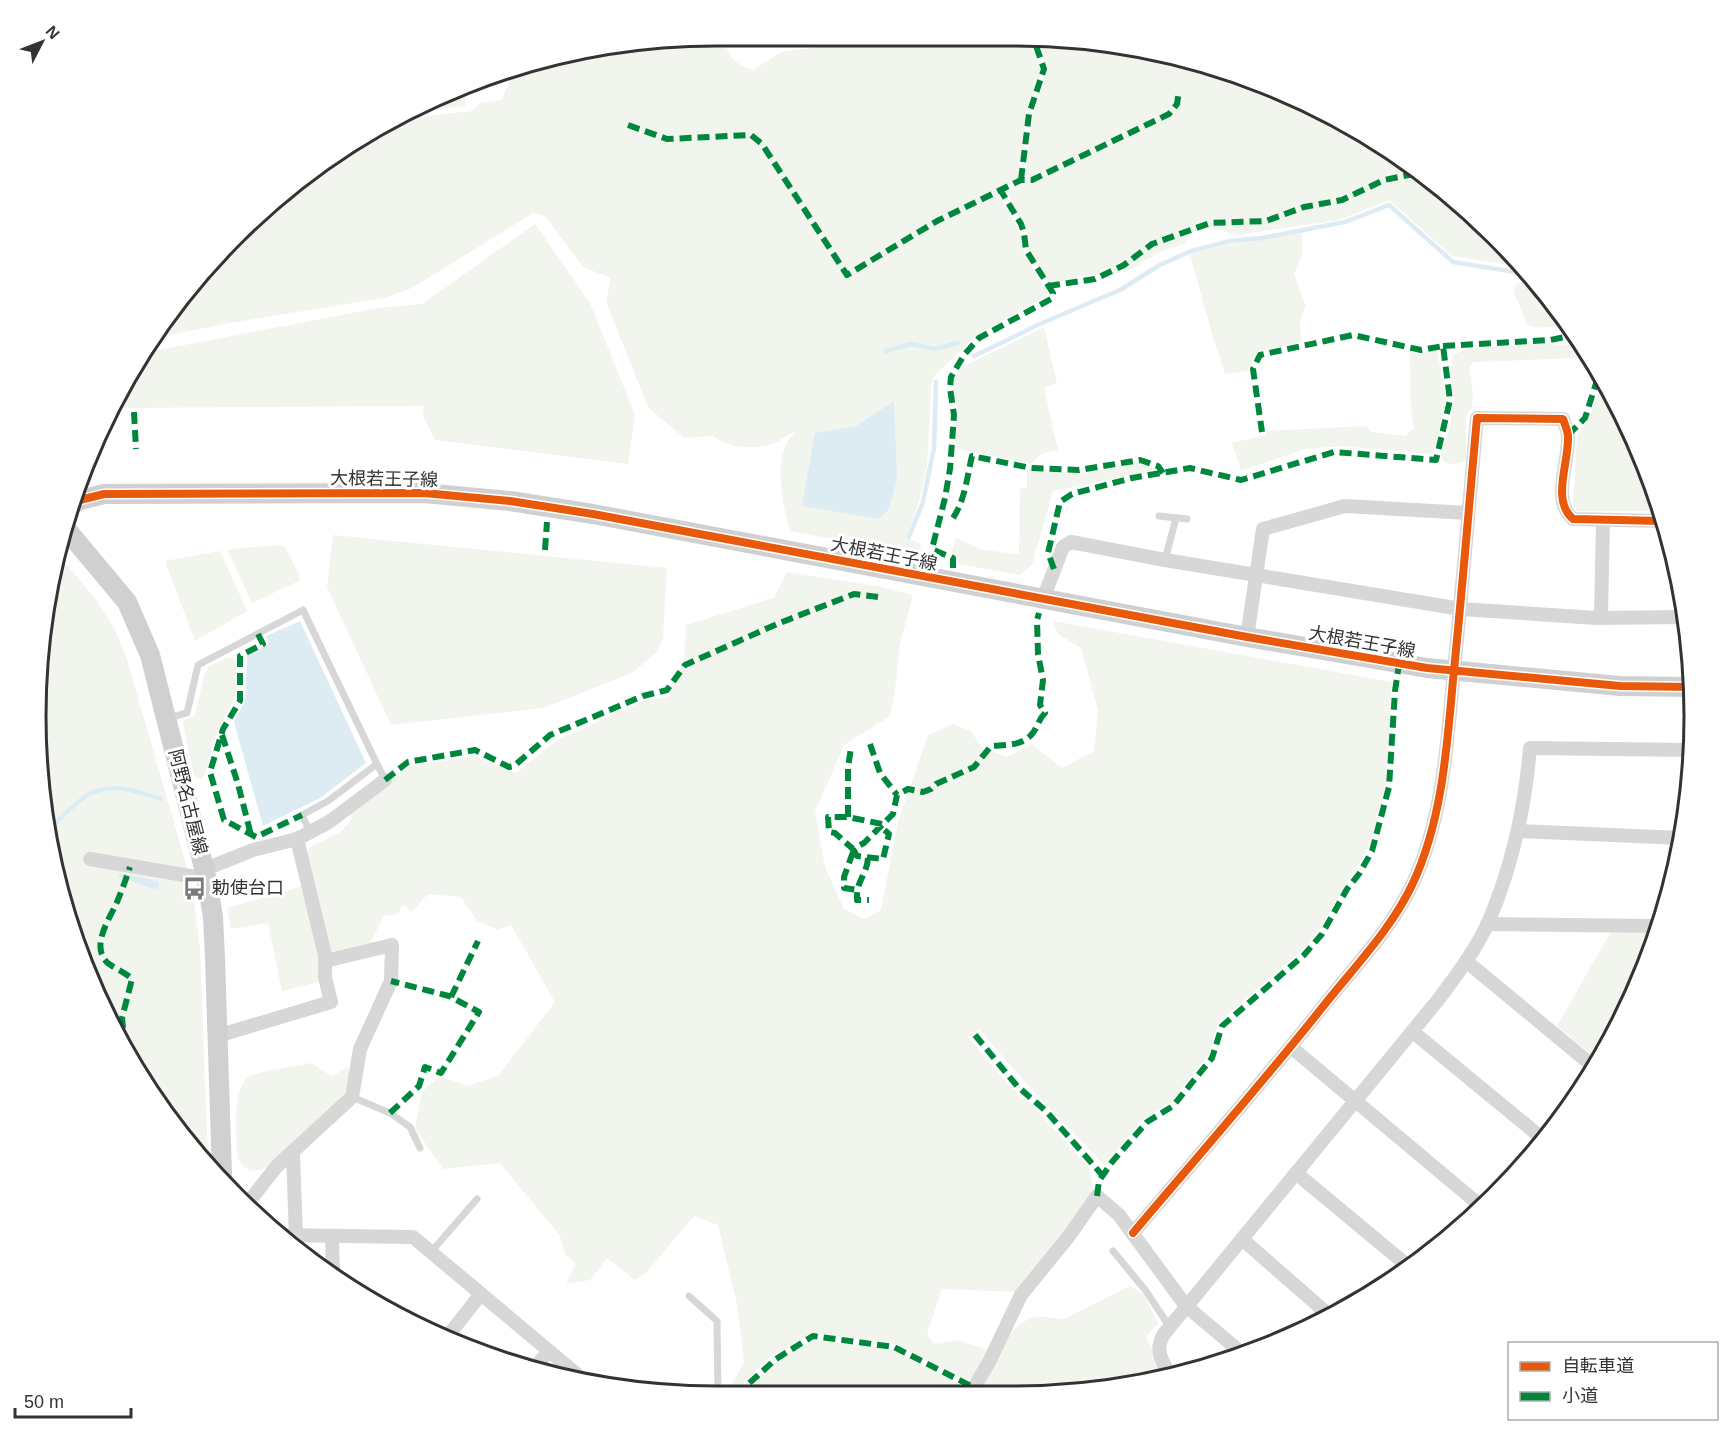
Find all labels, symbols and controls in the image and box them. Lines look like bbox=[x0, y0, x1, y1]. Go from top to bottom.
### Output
north arrow bbox=[12, 12, 72, 72]
text: N bbox=[43, 22, 63, 42]
street label: 大根若王子線 bbox=[330, 468, 438, 490]
street label: 大根若王子線 bbox=[829, 534, 939, 574]
street label: 大根若王子線 bbox=[1307, 623, 1417, 661]
street label: 阿野名古屋線 bbox=[165, 747, 211, 857]
bus stop icon: 勅使台口 bbox=[181, 875, 207, 901]
place label: 勅使台口 bbox=[211, 878, 284, 898]
legend bbox=[1508, 1342, 1718, 1420]
text: 自転車道 bbox=[1562, 1356, 1634, 1376]
scale bar bbox=[15, 1381, 130, 1419]
text: 小道 bbox=[1562, 1386, 1598, 1406]
text: 50 m bbox=[24, 1392, 64, 1412]

